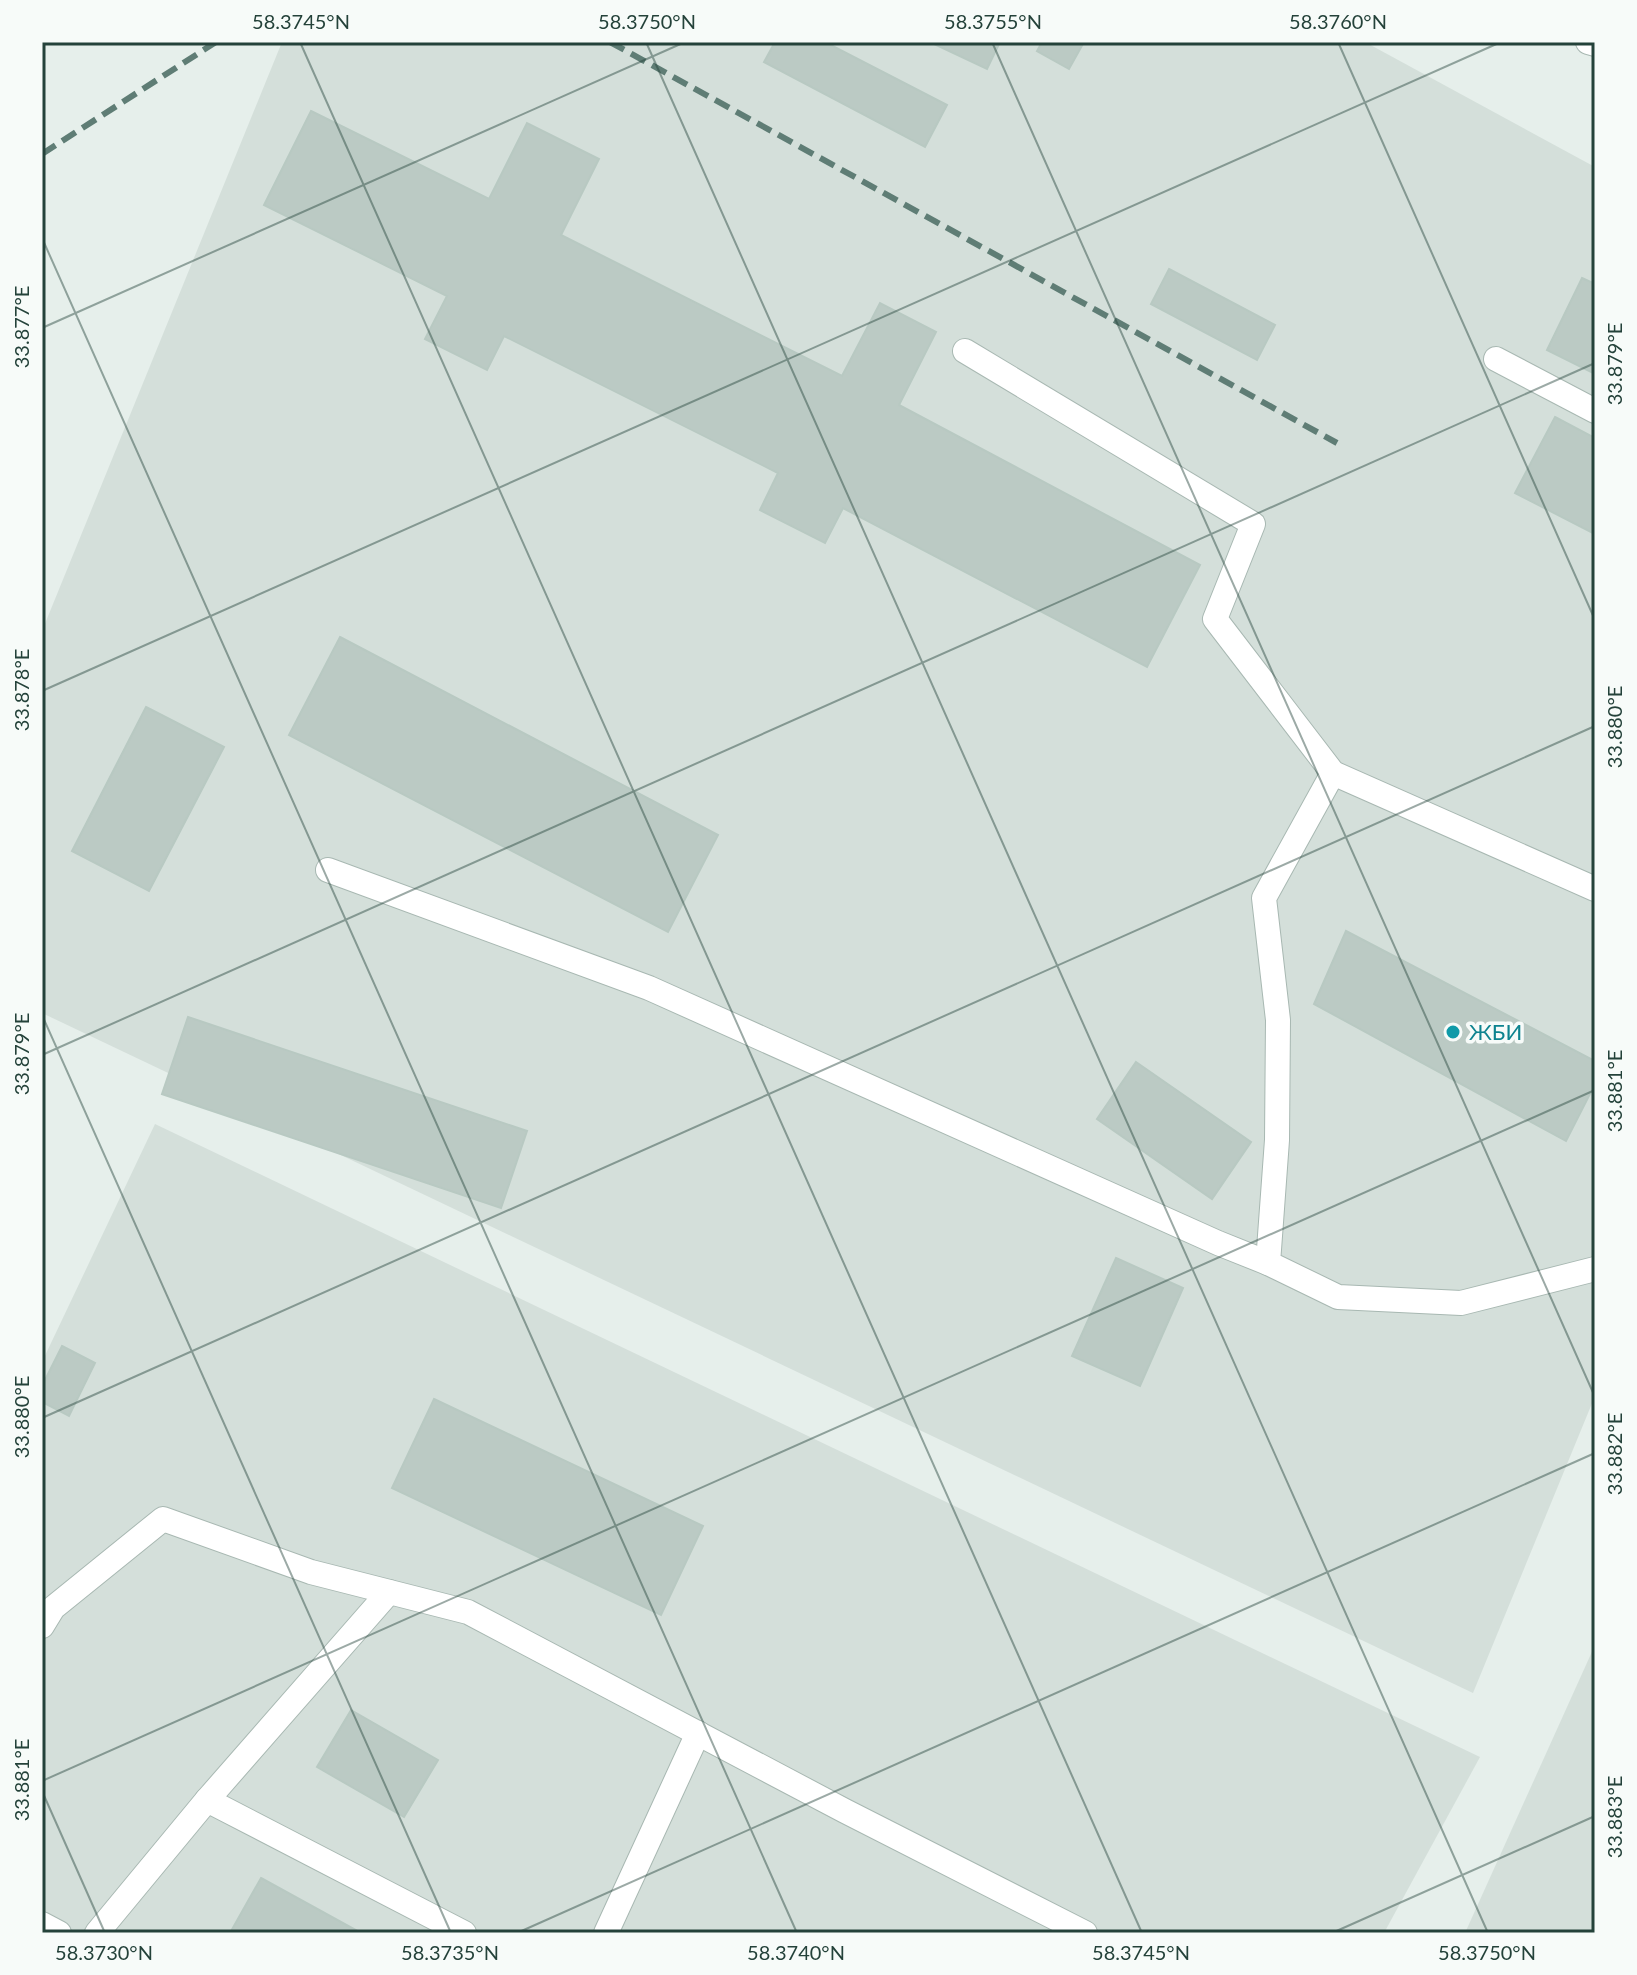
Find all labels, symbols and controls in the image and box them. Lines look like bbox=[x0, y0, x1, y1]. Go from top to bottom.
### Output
text: 58.3745°N bbox=[252, 9, 350, 33]
text: 58.3750°N bbox=[598, 9, 696, 33]
text: 58.3755°N bbox=[944, 9, 1042, 33]
text: 58.3760°N bbox=[1289, 9, 1387, 33]
text: 33.877°E bbox=[9, 286, 33, 368]
text: 33.879°E bbox=[1602, 323, 1626, 405]
text: 33.878°E bbox=[9, 649, 33, 731]
text: 33.880°E bbox=[1602, 686, 1626, 768]
text: 33.879°E bbox=[9, 1013, 33, 1095]
place label: ЖБИ bbox=[1469, 1018, 1522, 1045]
marker: ЖБИ bbox=[1444, 1023, 1462, 1041]
text: 33.881°E bbox=[1602, 1050, 1626, 1132]
text: 33.880°E bbox=[9, 1376, 33, 1458]
text: 33.882°E bbox=[1602, 1413, 1626, 1495]
text: 33.881°E bbox=[9, 1739, 33, 1821]
text: 33.883°E bbox=[1602, 1776, 1626, 1858]
text: 58.3730°N bbox=[55, 1940, 153, 1964]
text: 58.3735°N bbox=[401, 1940, 499, 1964]
text: 58.3740°N bbox=[747, 1940, 845, 1964]
text: 58.3745°N bbox=[1092, 1940, 1190, 1964]
text: 58.3750°N bbox=[1438, 1940, 1536, 1964]

